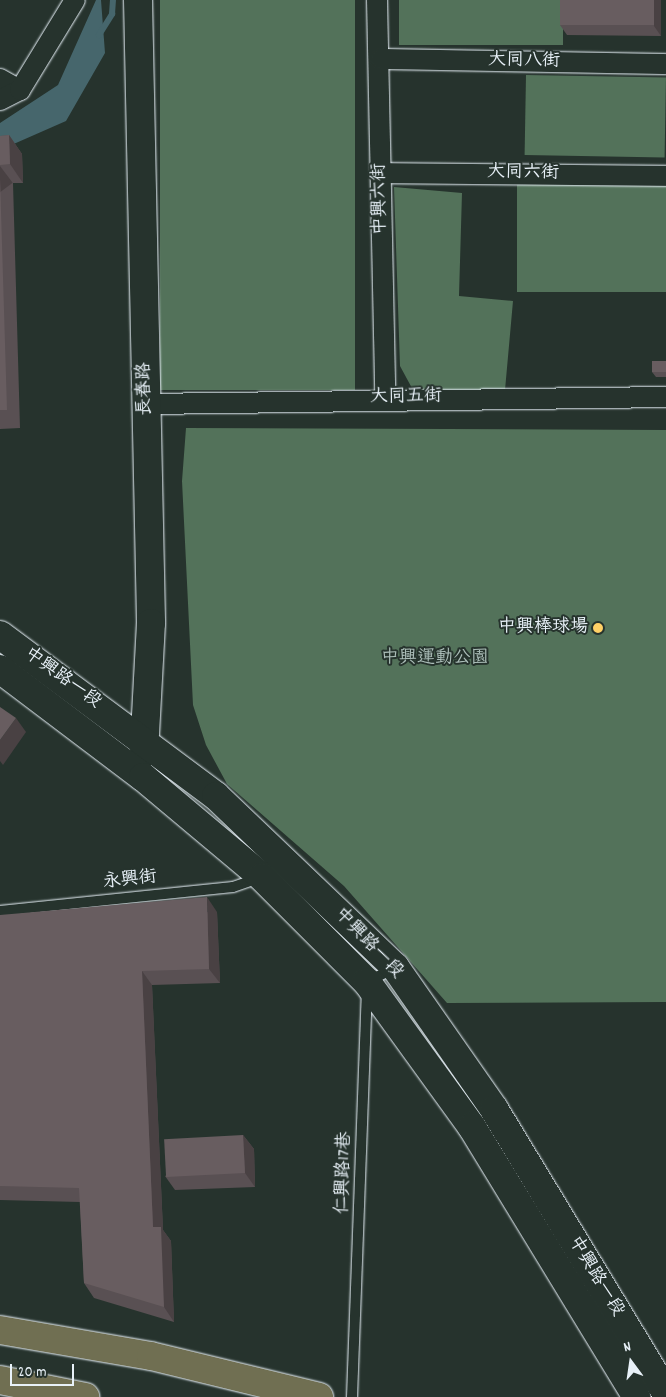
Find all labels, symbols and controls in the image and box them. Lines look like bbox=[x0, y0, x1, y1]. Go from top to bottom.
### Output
street label: 大同八街 bbox=[488, 51, 560, 73]
street label: 中興六街 bbox=[370, 163, 392, 235]
street label: 大同六街 bbox=[487, 163, 559, 185]
street label: 長春路 bbox=[135, 362, 157, 416]
street label: 大同五街 bbox=[370, 387, 442, 409]
place label: 中興棒球場 bbox=[498, 617, 588, 639]
marker: 中興棒球場 bbox=[592, 622, 604, 634]
street label: 中興路一段 bbox=[19, 644, 105, 714]
park label: 中興運動公園 bbox=[381, 648, 489, 670]
street label: 永興街 bbox=[102, 867, 158, 895]
street label: 中興路一段 bbox=[329, 904, 407, 984]
street label: 仁興路17巷 bbox=[333, 1131, 357, 1215]
street label: 中興路一段 bbox=[563, 1233, 627, 1321]
north arrow bbox=[606, 1337, 656, 1387]
text: N bbox=[622, 1337, 633, 1358]
scale bar bbox=[12, 1354, 76, 1386]
text: 20 m bbox=[18, 1362, 46, 1384]

